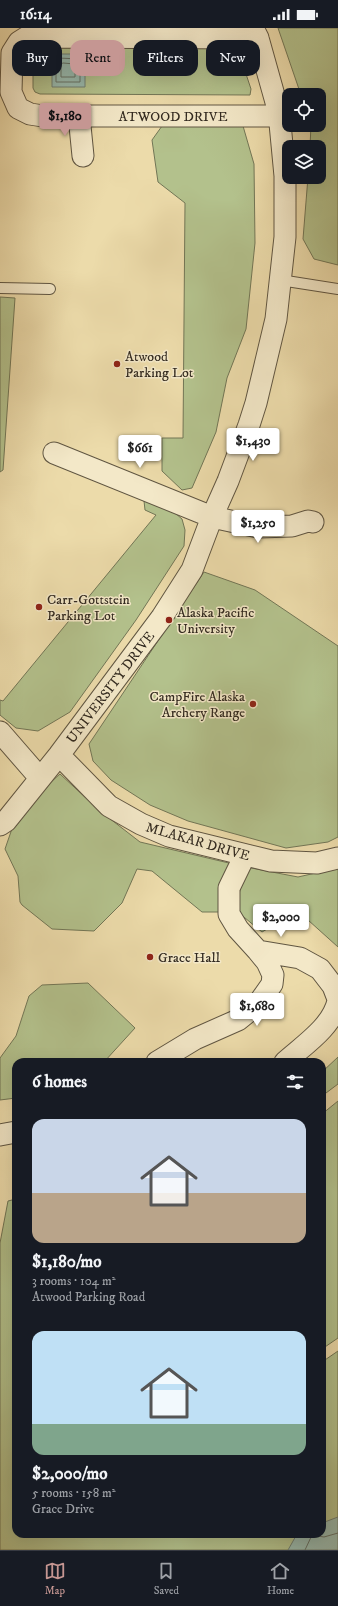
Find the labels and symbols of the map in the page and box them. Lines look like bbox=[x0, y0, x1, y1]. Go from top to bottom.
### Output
pin: $1,180 bbox=[32, 103, 98, 137]
street label: ATWOOD DRIVE bbox=[118, 108, 228, 126]
place label: Atwood Parking Lot bbox=[125, 348, 194, 382]
marker: Atwood Parking Lot bbox=[112, 359, 122, 369]
pin: $1,430 bbox=[220, 428, 286, 462]
pin: $661 bbox=[116, 435, 164, 469]
pin: $1,250 bbox=[225, 510, 291, 544]
place label: Carr-Gottstein Parking Lot bbox=[47, 591, 130, 625]
marker: Carr-Gottstein Parking Lot bbox=[34, 602, 44, 612]
place label: Alaska Pacific University bbox=[177, 604, 254, 638]
marker: Alaska Pacific University bbox=[164, 615, 174, 625]
street label: UNIVERSITY DRIVE bbox=[63, 628, 159, 747]
place label: CampFire Alaska Archery Range bbox=[150, 688, 245, 722]
marker: CampFire Alaska Archery Range bbox=[248, 699, 258, 709]
street label: MLAKAR DRIVE bbox=[144, 819, 252, 865]
pin: $2,000 bbox=[248, 904, 314, 938]
place label: Grace Hall bbox=[158, 949, 221, 967]
marker: Grace Hall bbox=[145, 952, 155, 962]
pin: $1,680 bbox=[224, 993, 290, 1027]

